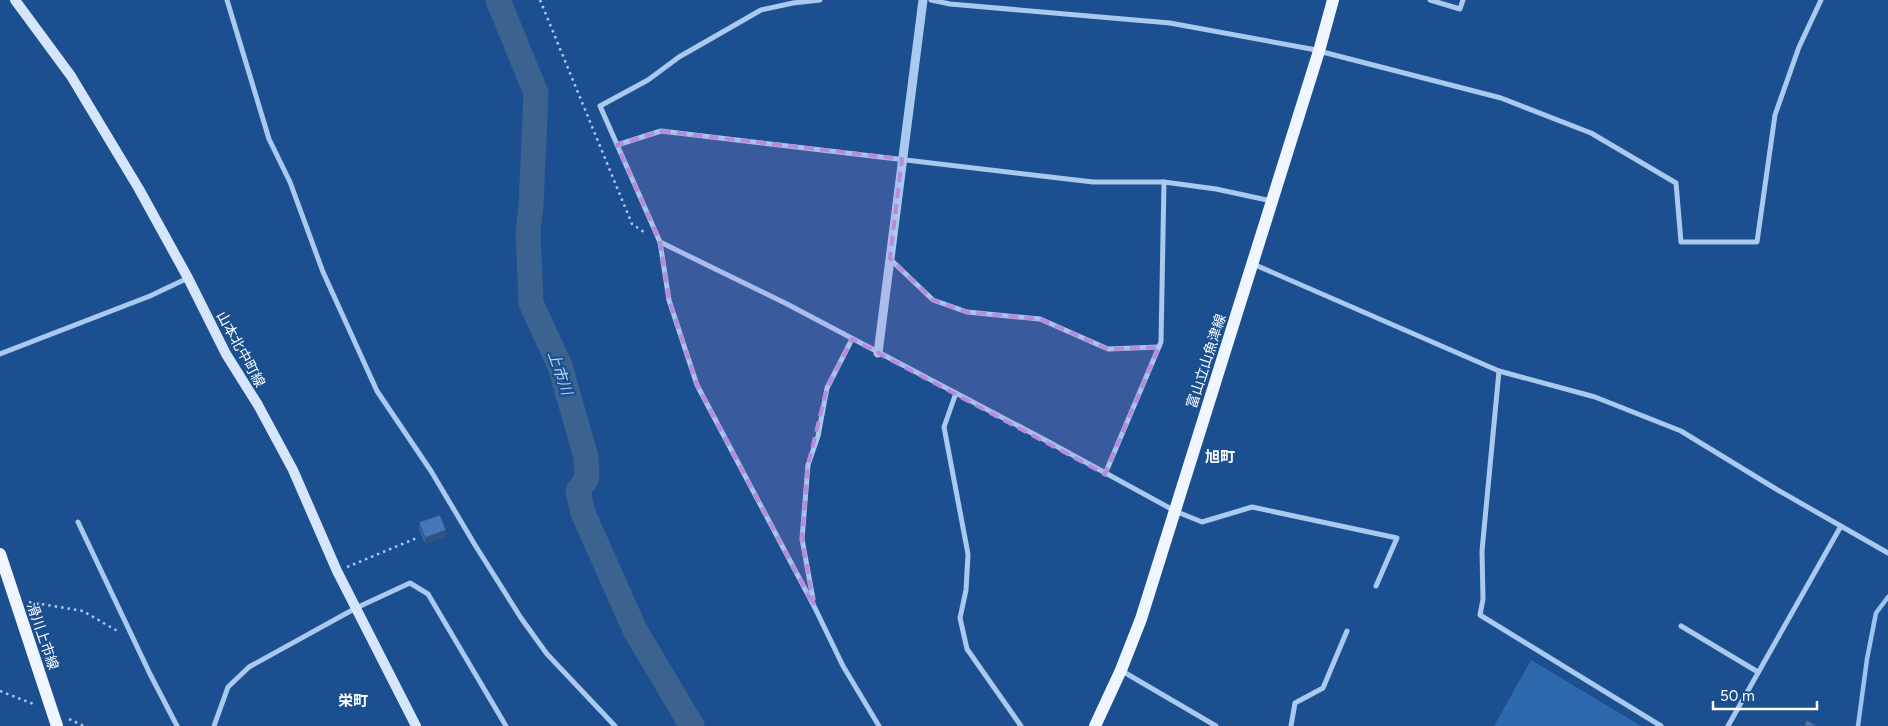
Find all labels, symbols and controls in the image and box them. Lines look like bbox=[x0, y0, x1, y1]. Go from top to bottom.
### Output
street label: 山本北中町線 bbox=[213, 308, 268, 390]
street label: 富山立山魚津線 bbox=[1183, 312, 1230, 410]
water label: 上市川 bbox=[544, 349, 576, 399]
district label: 旭町 bbox=[1205, 448, 1235, 466]
street label: 滑川上市線 bbox=[23, 600, 62, 672]
scale bar bbox=[1713, 678, 1817, 710]
text: 50 m bbox=[1720, 687, 1755, 705]
district label: 栄町 bbox=[338, 692, 368, 710]

